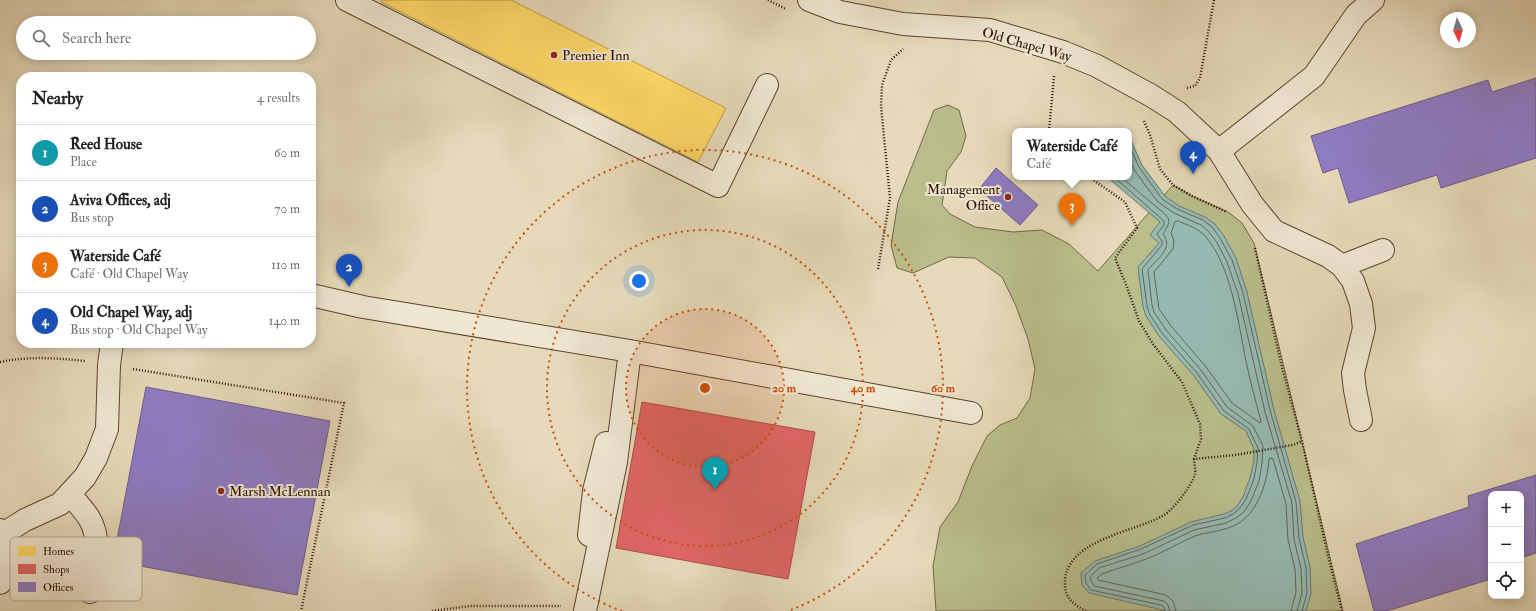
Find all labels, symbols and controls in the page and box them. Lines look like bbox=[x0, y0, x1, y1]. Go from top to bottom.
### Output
north arrow bbox=[1440, 12, 1476, 48]
search box bbox=[16, 16, 316, 60]
street label: Old Chapel Way bbox=[980, 24, 1074, 67]
icon: search bbox=[30, 27, 52, 49]
text: Search here bbox=[62, 29, 131, 48]
place label: Premier Inn bbox=[562, 47, 630, 64]
marker: Premier Inn bbox=[549, 50, 559, 60]
text: Nearby bbox=[32, 88, 83, 109]
text: 4 results bbox=[257, 90, 300, 106]
popup bbox=[1012, 128, 1132, 180]
text: Reed House bbox=[70, 135, 142, 154]
text: Waterside Café bbox=[1027, 137, 1117, 156]
pin: 4 bbox=[1180, 141, 1206, 174]
text: 1 bbox=[43, 145, 47, 161]
text: 60 m bbox=[274, 145, 300, 161]
text: Place bbox=[70, 154, 97, 170]
text: Café bbox=[1027, 156, 1051, 172]
place label: Management Office bbox=[927, 181, 1000, 214]
text: Aviva Offices, adj bbox=[70, 191, 171, 210]
marker: Management Office bbox=[1003, 192, 1013, 202]
pin: 3 bbox=[1059, 193, 1085, 226]
text: 2 bbox=[42, 201, 48, 217]
text: 70 m bbox=[275, 201, 300, 217]
text: Bus stop bbox=[70, 210, 114, 226]
text: Waterside Café bbox=[70, 247, 161, 266]
pin: 2 bbox=[336, 254, 362, 287]
text: 3 bbox=[43, 257, 48, 273]
text: 110 m bbox=[271, 257, 300, 273]
text: Café · Old Chapel Way bbox=[70, 266, 188, 282]
your location bbox=[629, 271, 649, 291]
text: Old Chapel Way, adj bbox=[70, 303, 192, 322]
text: 4 bbox=[41, 313, 49, 329]
text: 140 m bbox=[269, 313, 300, 329]
text: Bus stop · Old Chapel Way bbox=[70, 322, 208, 338]
centre of rings bbox=[698, 381, 712, 395]
text: 20 m bbox=[772, 381, 797, 396]
text: 40 m bbox=[850, 381, 876, 396]
text: 60 m bbox=[931, 381, 956, 396]
pin: 1 bbox=[702, 457, 728, 490]
place label: Marsh McLennan bbox=[229, 483, 331, 500]
marker: Marsh McLennan bbox=[216, 486, 226, 496]
map controls bbox=[1488, 491, 1524, 599]
button: + bbox=[1488, 491, 1524, 527]
button: − bbox=[1488, 527, 1524, 563]
legend bbox=[10, 537, 142, 601]
text: Homes bbox=[43, 545, 74, 558]
text: Shops bbox=[43, 563, 70, 577]
button: locate bbox=[1488, 563, 1524, 599]
text: Offices bbox=[43, 581, 74, 594]

